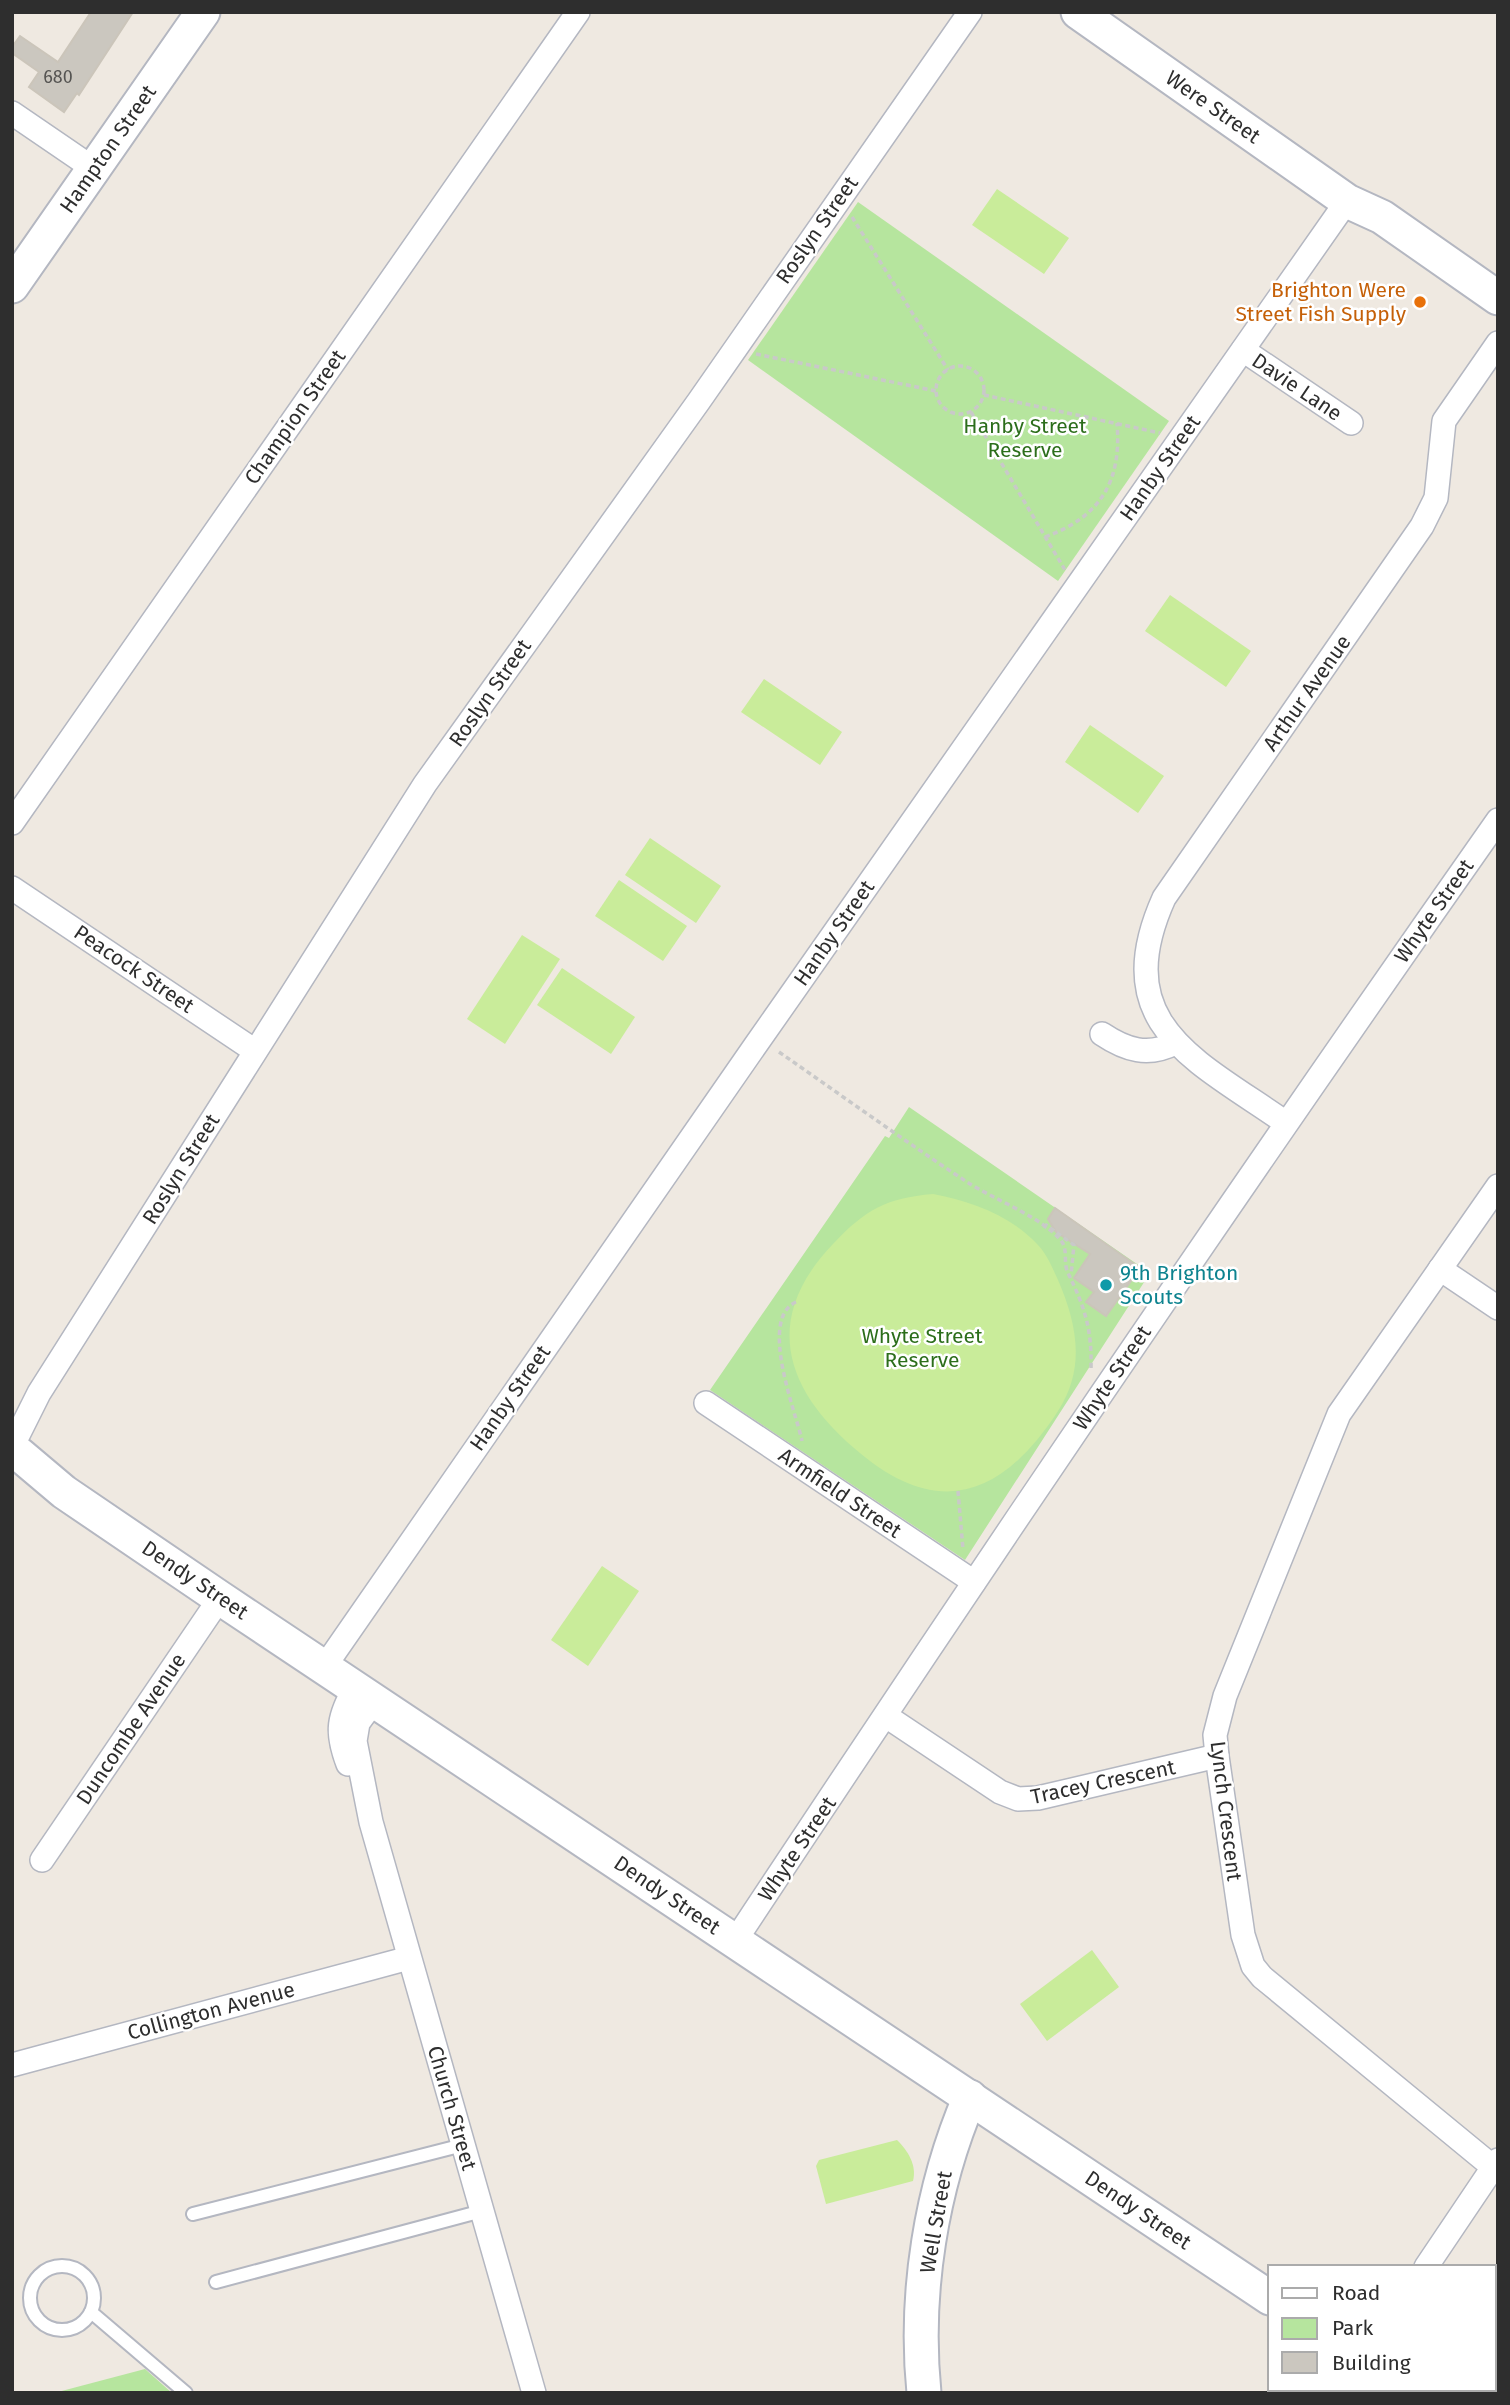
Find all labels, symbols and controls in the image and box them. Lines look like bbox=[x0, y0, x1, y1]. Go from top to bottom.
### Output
street label: Were Street bbox=[1160, 65, 1266, 149]
house number: 680 bbox=[43, 66, 73, 88]
street label: Hampton Street bbox=[54, 80, 162, 218]
street label: Roslyn Street bbox=[770, 171, 864, 289]
place label: Brighton Were Street Fish Supply bbox=[1235, 277, 1407, 327]
marker: Brighton Were Street Fish Supply bbox=[1412, 294, 1428, 310]
street label: Champion Street bbox=[239, 344, 351, 489]
street label: Davie Lane bbox=[1247, 347, 1347, 427]
street label: Hanby Street bbox=[1114, 410, 1206, 526]
park label: Hanby Street Reserve bbox=[963, 413, 1087, 463]
street label: Arthur Avenue bbox=[1257, 630, 1357, 756]
street label: Roslyn Street bbox=[443, 634, 537, 752]
street label: Whyte Street bbox=[1389, 854, 1480, 968]
street label: Hanby Street bbox=[788, 875, 880, 991]
street label: Peacock Street bbox=[69, 919, 199, 1019]
street label: Roslyn Street bbox=[137, 1109, 226, 1229]
place label: 9th Brighton Scouts bbox=[1120, 1260, 1238, 1310]
marker: 9th Brighton Scouts bbox=[1098, 1277, 1114, 1293]
street label: Whyte Street bbox=[1067, 1320, 1157, 1435]
park label: Whyte Street Reserve bbox=[861, 1323, 983, 1373]
street label: Hanby Street bbox=[464, 1340, 556, 1456]
street label: Armfield Street bbox=[774, 1442, 907, 1544]
street label: Dendy Street bbox=[137, 1535, 253, 1625]
street label: Duncombe Avenue bbox=[71, 1648, 191, 1810]
street label: Lynch Crescent bbox=[1205, 1740, 1248, 1883]
street label: Tracey Crescent bbox=[1028, 1754, 1178, 1810]
street label: Whyte Street bbox=[752, 1791, 842, 1906]
street label: Dendy Street bbox=[609, 1850, 725, 1940]
street label: Collington Avenue bbox=[124, 1976, 298, 2046]
street label: Church Street bbox=[422, 2043, 482, 2174]
street label: Dendy Street bbox=[1080, 2165, 1196, 2255]
street label: Well Street bbox=[914, 2168, 958, 2275]
legend bbox=[1268, 2265, 1496, 2391]
text: Road bbox=[1332, 2280, 1380, 2306]
text: Park bbox=[1332, 2315, 1374, 2341]
text: Building bbox=[1332, 2350, 1411, 2376]

